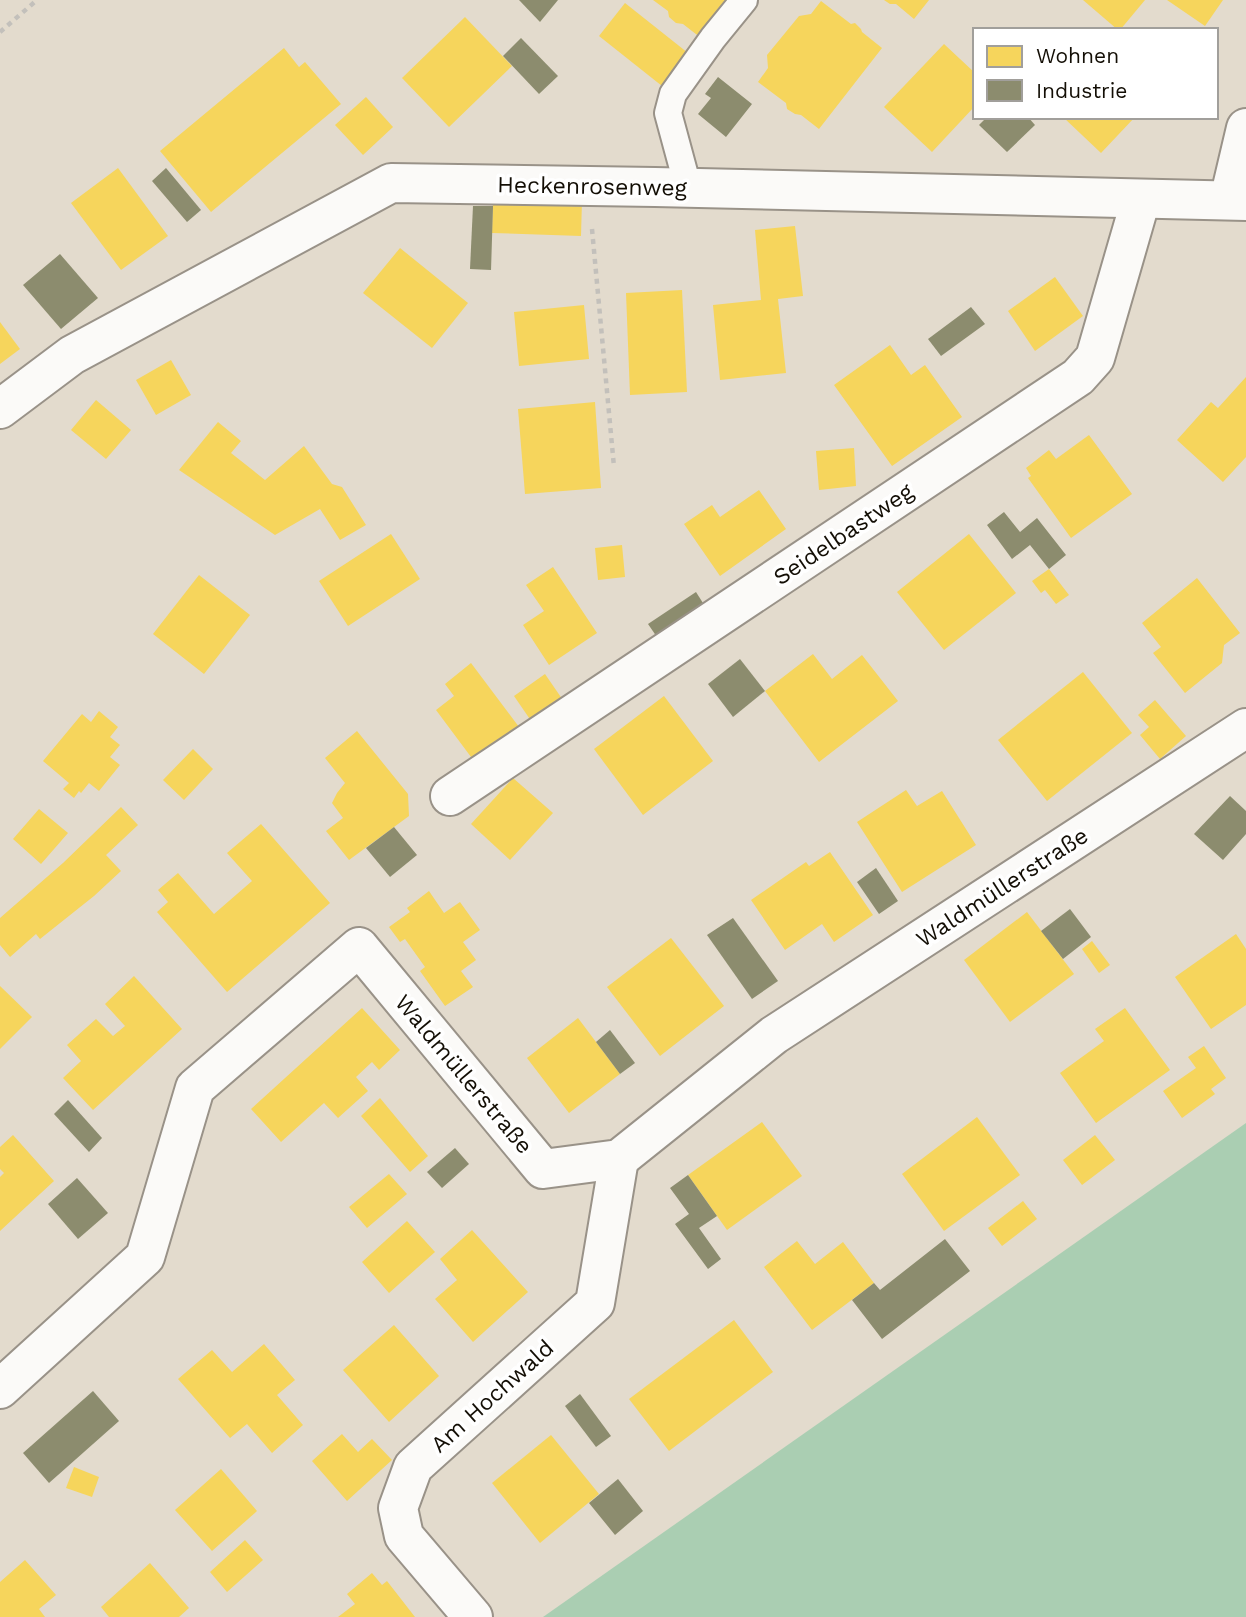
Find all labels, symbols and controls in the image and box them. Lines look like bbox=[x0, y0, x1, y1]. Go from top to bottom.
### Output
legend bbox=[973, 28, 1218, 119]
text: Wohnen bbox=[1036, 43, 1119, 68]
text: Industrie bbox=[1036, 78, 1127, 103]
street label: Heckenrosenweg bbox=[497, 171, 688, 202]
street label: Seidelbastweg bbox=[768, 477, 919, 591]
street label: Waldmüllerstraße bbox=[911, 822, 1093, 953]
street label: Waldmüllerstraße bbox=[389, 989, 538, 1159]
street label: Am Hochwald bbox=[425, 1334, 559, 1459]

